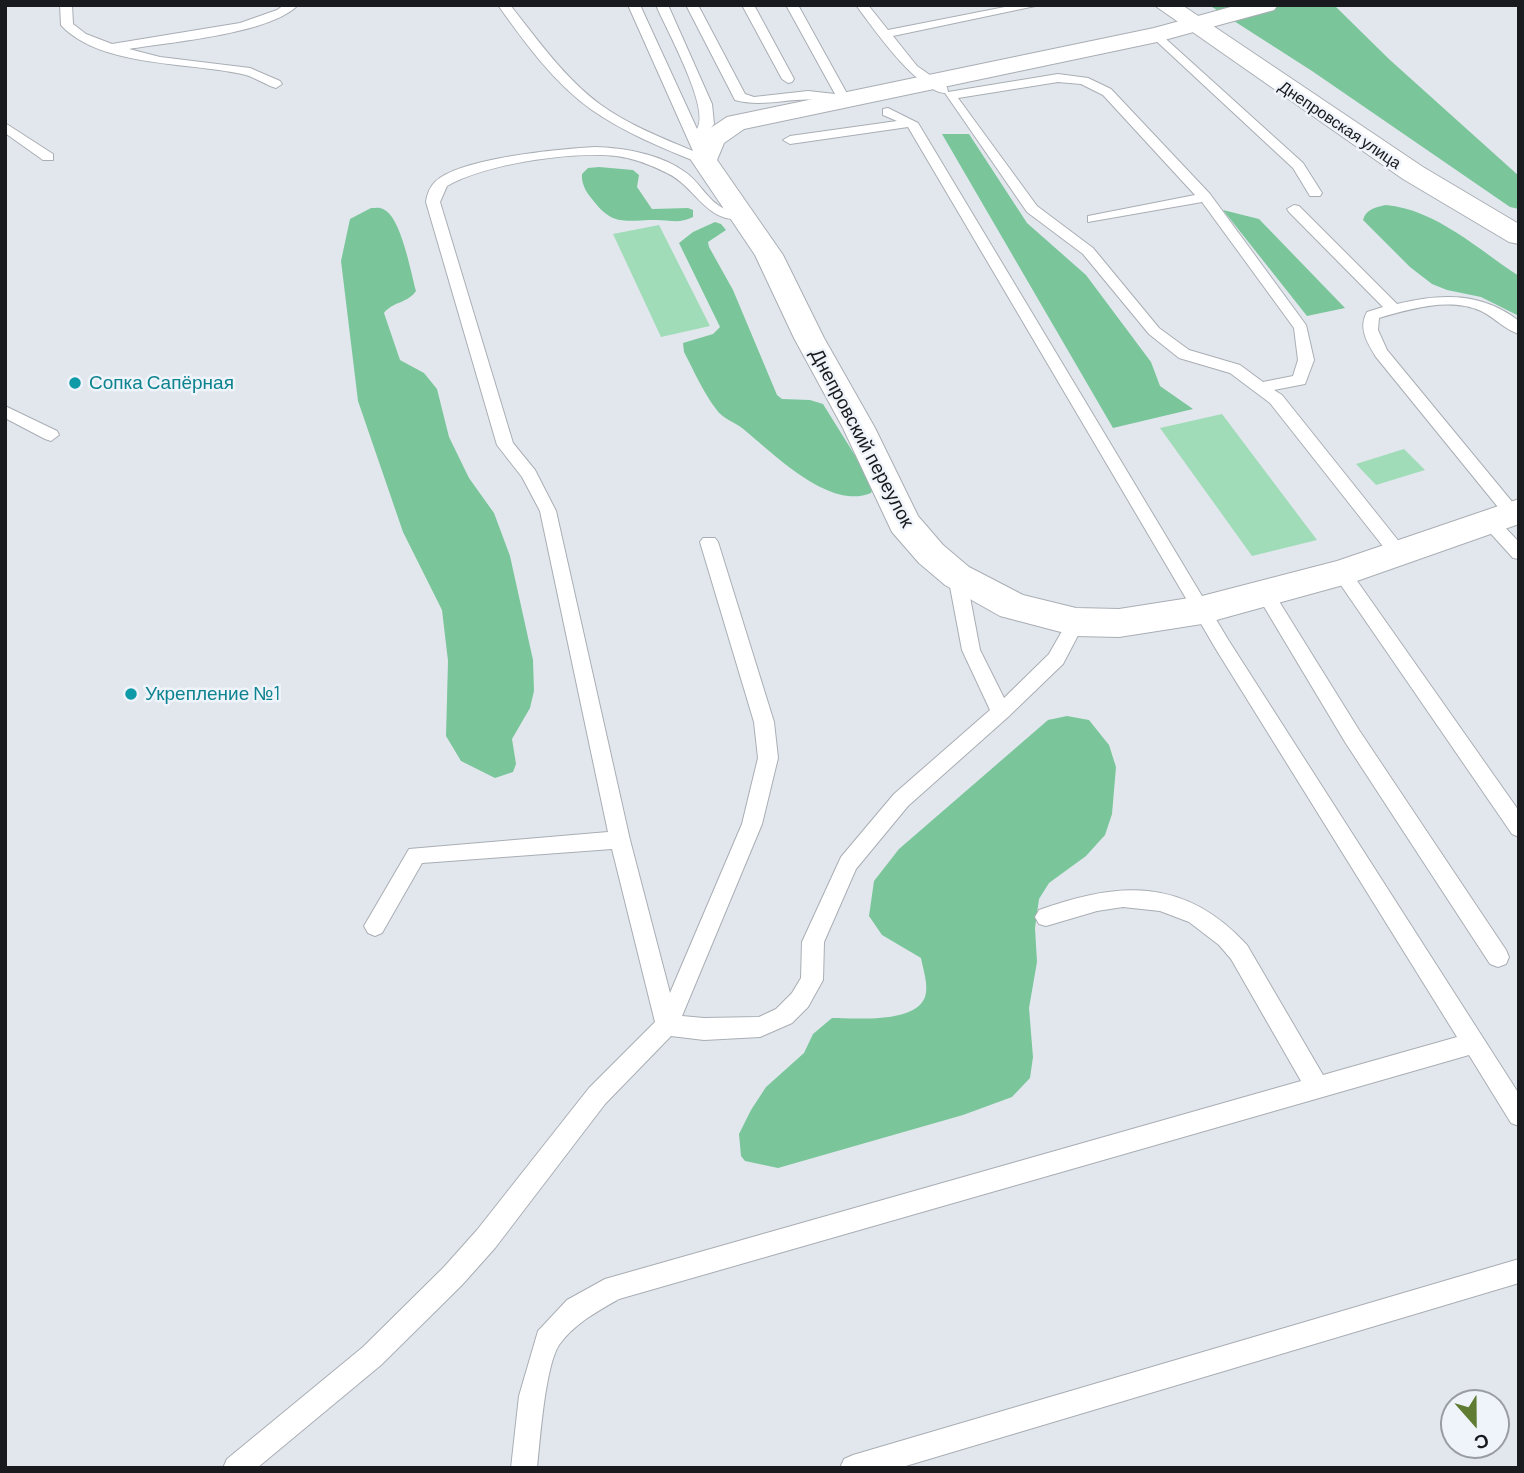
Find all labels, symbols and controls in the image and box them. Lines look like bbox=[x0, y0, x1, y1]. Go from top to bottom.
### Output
street label: Днепровская улица bbox=[1275, 77, 1405, 173]
street label: Днепровский переулок bbox=[805, 345, 919, 531]
place label: Сопка Сапёрная bbox=[89, 372, 234, 394]
marker: Сопка Сапёрная bbox=[67, 375, 83, 391]
place label: Укрепление №1 bbox=[145, 683, 280, 705]
marker: Укрепление №1 bbox=[123, 686, 139, 702]
north arrow bbox=[1440, 1389, 1510, 1459]
text: С bbox=[1471, 1429, 1493, 1455]

